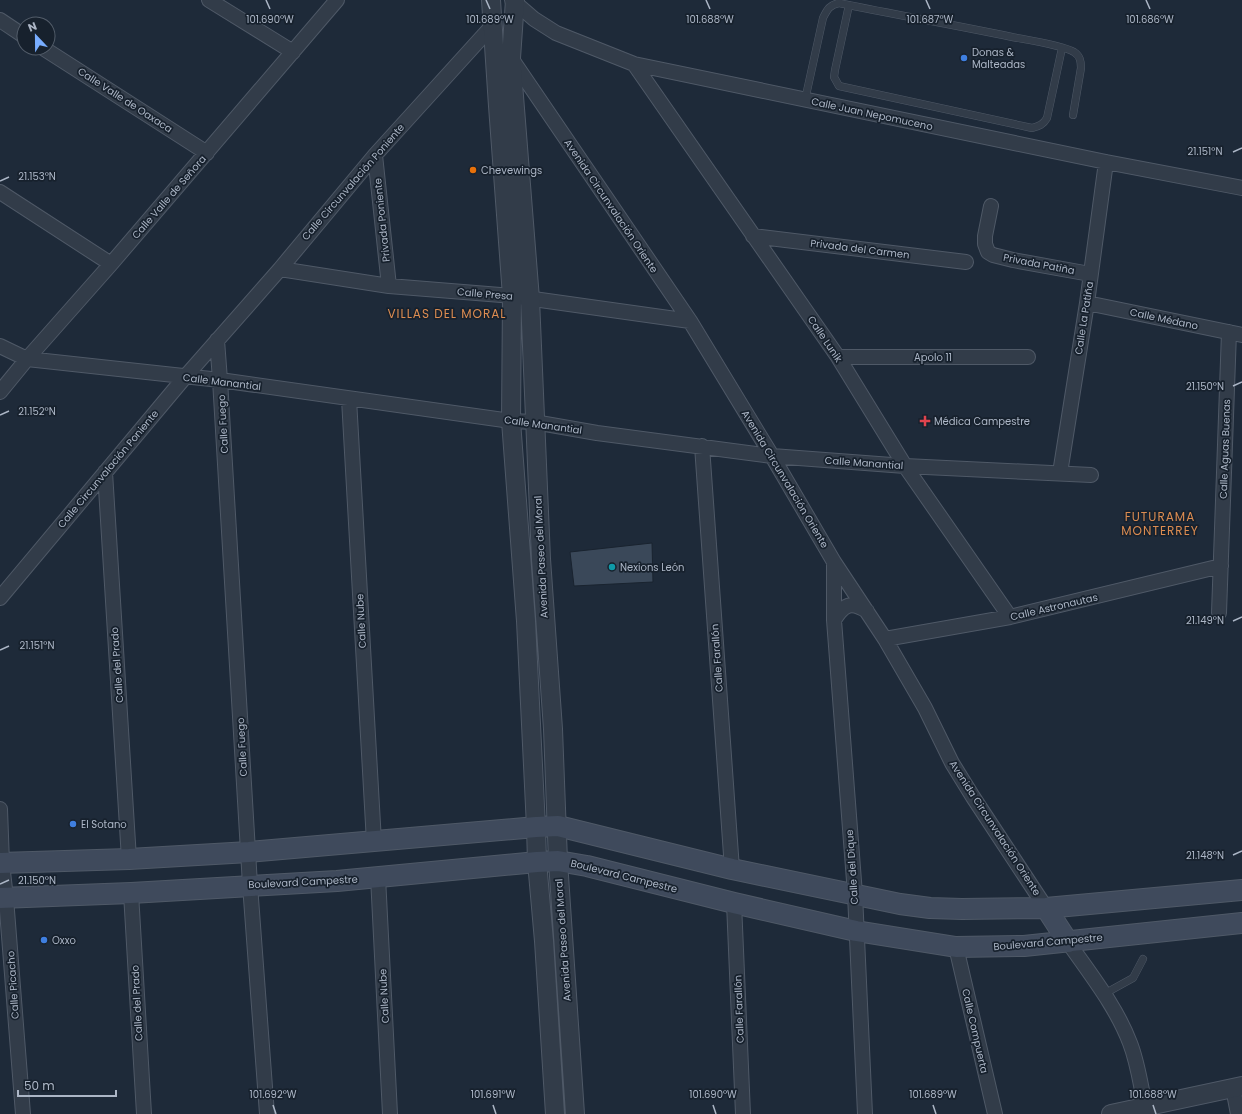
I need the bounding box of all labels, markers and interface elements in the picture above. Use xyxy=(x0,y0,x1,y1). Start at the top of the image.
text: 101.690°W xyxy=(246,12,294,27)
text: 101.689°W xyxy=(466,12,514,27)
text: 101.688°W xyxy=(686,12,734,27)
text: 101.687°W xyxy=(907,12,954,27)
text: 101.686°W xyxy=(1126,12,1174,27)
north arrow xyxy=(16,16,56,56)
text: N xyxy=(25,18,39,36)
place label: Donas & Malteadas xyxy=(972,45,1025,72)
marker: Donas & Malteadas xyxy=(959,53,969,63)
street label: Calle Valle de Oaxaca xyxy=(75,64,175,136)
street label: Calle Juan Nepomuceno xyxy=(810,94,934,134)
street label: Calle Circunvalación Poniente xyxy=(298,120,408,244)
street label: Avenida Circunvalación Oriente xyxy=(560,136,662,276)
text: 21.151°N xyxy=(1188,144,1222,159)
street label: Calle Valle de Señora xyxy=(128,152,210,242)
place label: Chevewings xyxy=(481,163,542,178)
marker: Chevewings xyxy=(468,165,478,175)
text: 21.153°N xyxy=(18,169,56,184)
street label: Privada Poniente xyxy=(370,177,394,263)
street label: Privada del Carmen xyxy=(810,235,910,263)
street label: Privada Patiña xyxy=(1002,250,1076,278)
street label: Calle La Patiña xyxy=(1071,280,1097,356)
street label: Calle Presa xyxy=(456,284,514,304)
street label: Calle Médano xyxy=(1128,304,1200,334)
district label: VILLAS DEL MORAL xyxy=(387,305,507,322)
street label: Calle Lunik xyxy=(804,313,847,366)
street label: Apolo 11 xyxy=(914,350,952,365)
street label: Calle Manantial xyxy=(182,370,262,394)
text: 21.150°N xyxy=(1186,379,1224,394)
street label: Calle Fuego xyxy=(214,394,232,454)
street label: Calle Aguas Buenas xyxy=(1216,399,1234,499)
text: 21.152°N xyxy=(18,404,56,419)
street label: Calle Circunvalación Poniente xyxy=(54,407,162,531)
street label: Avenida Circunvalación Oriente xyxy=(738,407,832,551)
street label: Calle Manantial xyxy=(503,412,583,438)
place label: Médica Campestre xyxy=(934,414,1030,429)
marker: Médica Campestre xyxy=(919,415,931,427)
street label: Calle Manantial xyxy=(824,453,904,473)
street label: Avenida Paseo del Moral xyxy=(530,495,552,619)
district label: FUTURAMA MONTERREY xyxy=(1121,508,1199,539)
place label: Nexions León xyxy=(620,560,685,575)
marker: Nexions León xyxy=(607,562,617,572)
street label: Calle Astronautas xyxy=(1009,590,1099,624)
street label: Calle Nube xyxy=(352,593,370,649)
text: 21.149°N xyxy=(1186,613,1224,628)
street label: Calle Farallón xyxy=(707,623,727,693)
street label: Calle del Prado xyxy=(107,627,127,703)
text: 21.151°N xyxy=(20,638,54,653)
street label: Calle Fuego xyxy=(233,717,251,777)
street label: Avenida Circunvalación Oriente xyxy=(946,757,1044,899)
place label: El Sotano xyxy=(81,817,127,832)
marker: El Sotano xyxy=(68,819,78,829)
street label: Calle del Dique xyxy=(842,829,862,905)
text: 21.148°N xyxy=(1186,848,1224,863)
street label: Boulevard Campestre xyxy=(569,855,679,897)
street label: Boulevard Campestre xyxy=(248,872,358,892)
text: 21.150°N xyxy=(18,873,56,888)
street label: Avenida Paseo del Moral xyxy=(551,878,575,1002)
street label: Boulevard Campestre xyxy=(993,930,1103,954)
place label: Oxxo xyxy=(52,933,76,948)
marker: Oxxo xyxy=(39,935,49,945)
street label: Calle Picacho xyxy=(3,950,23,1020)
street label: Calle del Prado xyxy=(128,965,146,1041)
street label: Calle Nube xyxy=(375,968,393,1024)
street label: Calle Farallón xyxy=(730,975,748,1043)
street label: Calle Compuerta xyxy=(958,987,992,1075)
scale bar xyxy=(18,1072,116,1098)
text: 50 m xyxy=(24,1077,55,1094)
text: 101.692°W xyxy=(249,1087,297,1102)
text: 101.691°W xyxy=(471,1087,515,1102)
text: 101.690°W xyxy=(689,1087,737,1102)
text: 101.689°W xyxy=(909,1087,957,1102)
text: 101.688°W xyxy=(1129,1087,1177,1102)

